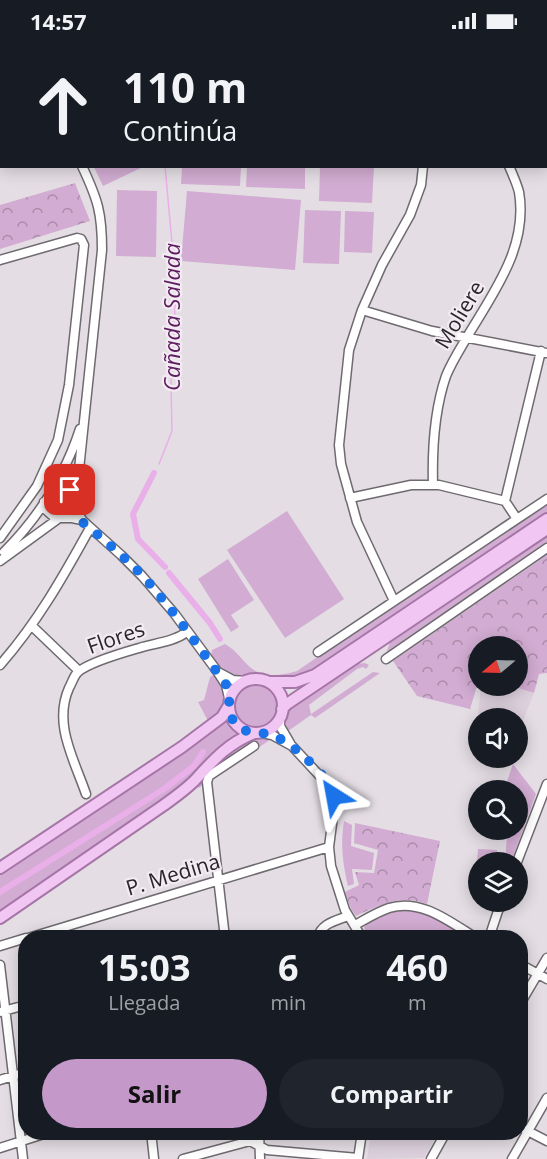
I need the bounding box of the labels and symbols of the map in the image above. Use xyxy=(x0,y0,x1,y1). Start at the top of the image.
water label: Cañada Salada xyxy=(156,243,186,391)
street label: Moliere xyxy=(428,275,490,354)
pin xyxy=(44,464,95,515)
street label: Flores xyxy=(83,614,148,660)
north arrow xyxy=(468,636,528,696)
position arrow xyxy=(302,764,366,828)
street label: P. Medina xyxy=(122,846,223,902)

